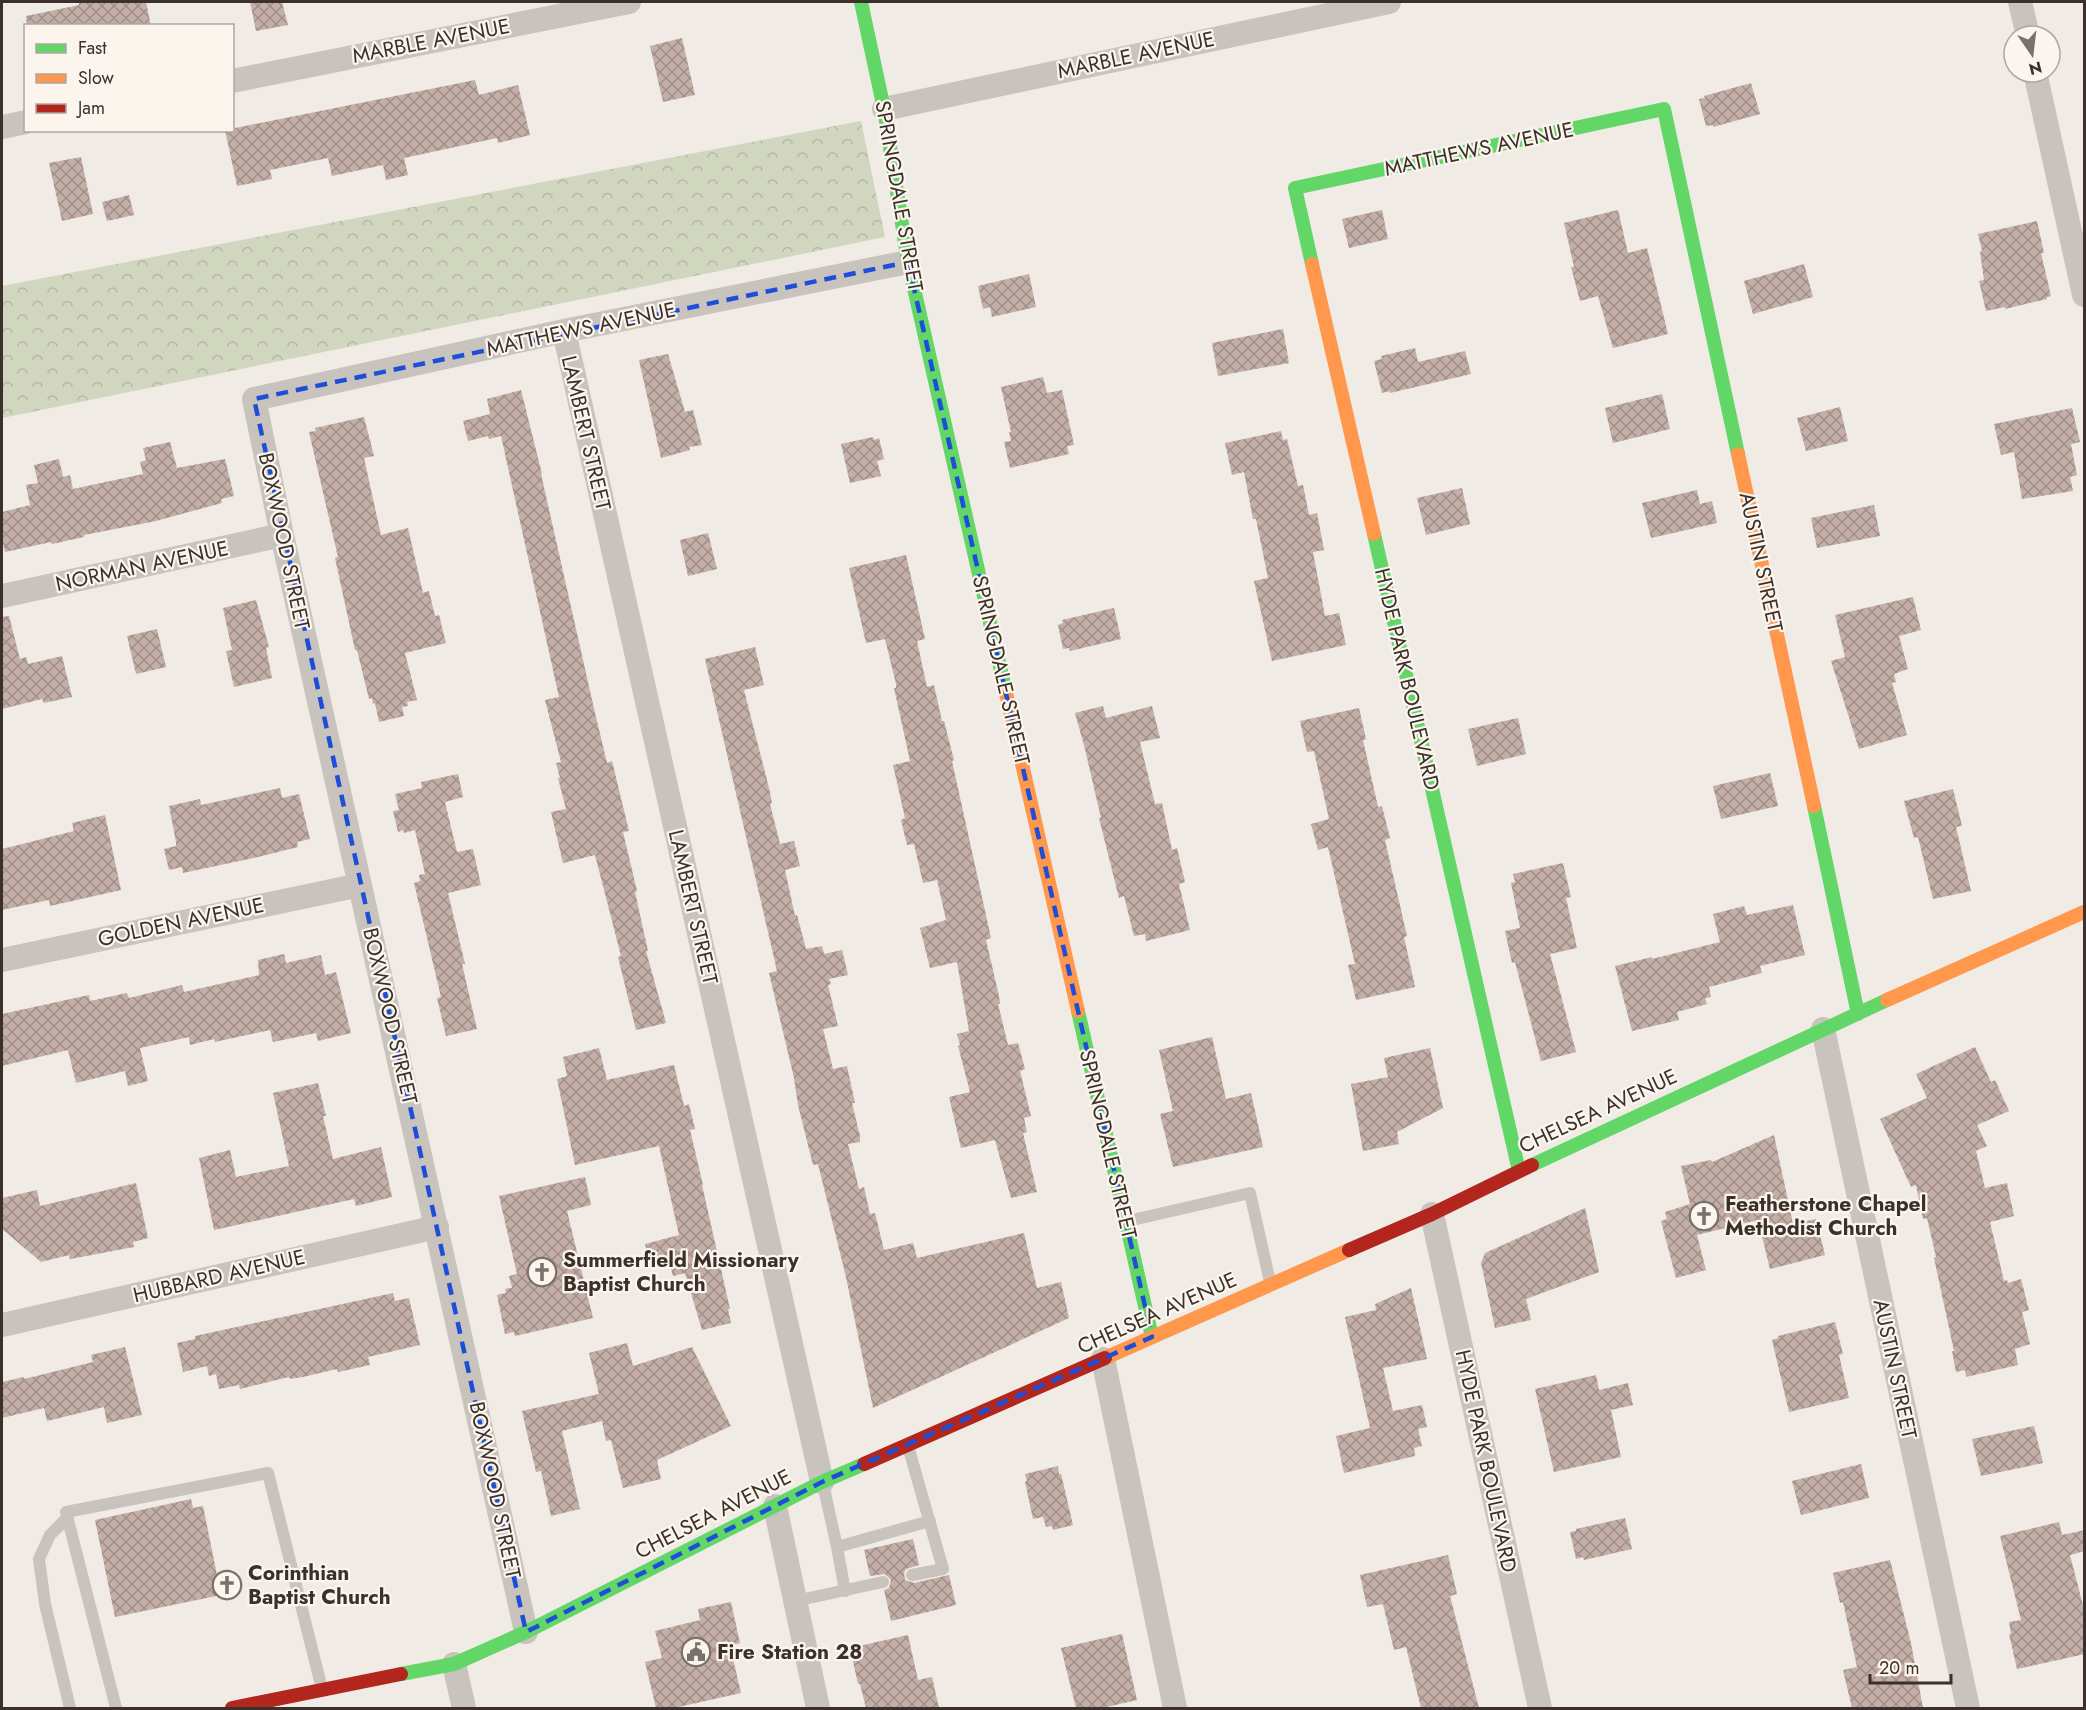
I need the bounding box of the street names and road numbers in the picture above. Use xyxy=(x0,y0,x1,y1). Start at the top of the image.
street label: MARBLE AVENUE xyxy=(350,11,512,71)
street label: MARBLE AVENUE xyxy=(1055,24,1217,86)
street label: SPRINGDALE STREET xyxy=(867,98,931,294)
street label: MATTHEWS AVENUE xyxy=(1382,114,1576,184)
street label: MATTHEWS AVENUE xyxy=(484,294,678,364)
street label: LAMBERT STREET xyxy=(554,353,618,514)
street label: BOXWOOD STREET xyxy=(251,450,317,632)
street label: AUSTIN STREET xyxy=(1732,489,1790,635)
street label: NORMAN AVENUE xyxy=(53,533,231,599)
street label: HYDE PARK BOULEVARD xyxy=(1367,565,1447,793)
street label: SPRINGDALE STREET xyxy=(965,573,1037,768)
street label: LAMBERT STREET xyxy=(661,827,725,988)
street label: GOLDEN AVENUE xyxy=(95,890,267,954)
street label: BOXWOOD STREET xyxy=(355,925,425,1107)
street label: SPRINGDALE STREET xyxy=(1072,1047,1144,1242)
street label: CHELSEA AVENUE xyxy=(1514,1061,1682,1161)
street label: HUBBARD AVENUE xyxy=(130,1242,308,1310)
street label: CHELSEA AVENUE xyxy=(1072,1264,1242,1362)
street label: AUSTIN STREET xyxy=(1866,1296,1924,1442)
street label: HYDE PARK BOULEVARD xyxy=(1448,1347,1524,1575)
street label: BOXWOOD STREET xyxy=(462,1399,528,1581)
street label: CHELSEA AVENUE xyxy=(630,1462,796,1566)

